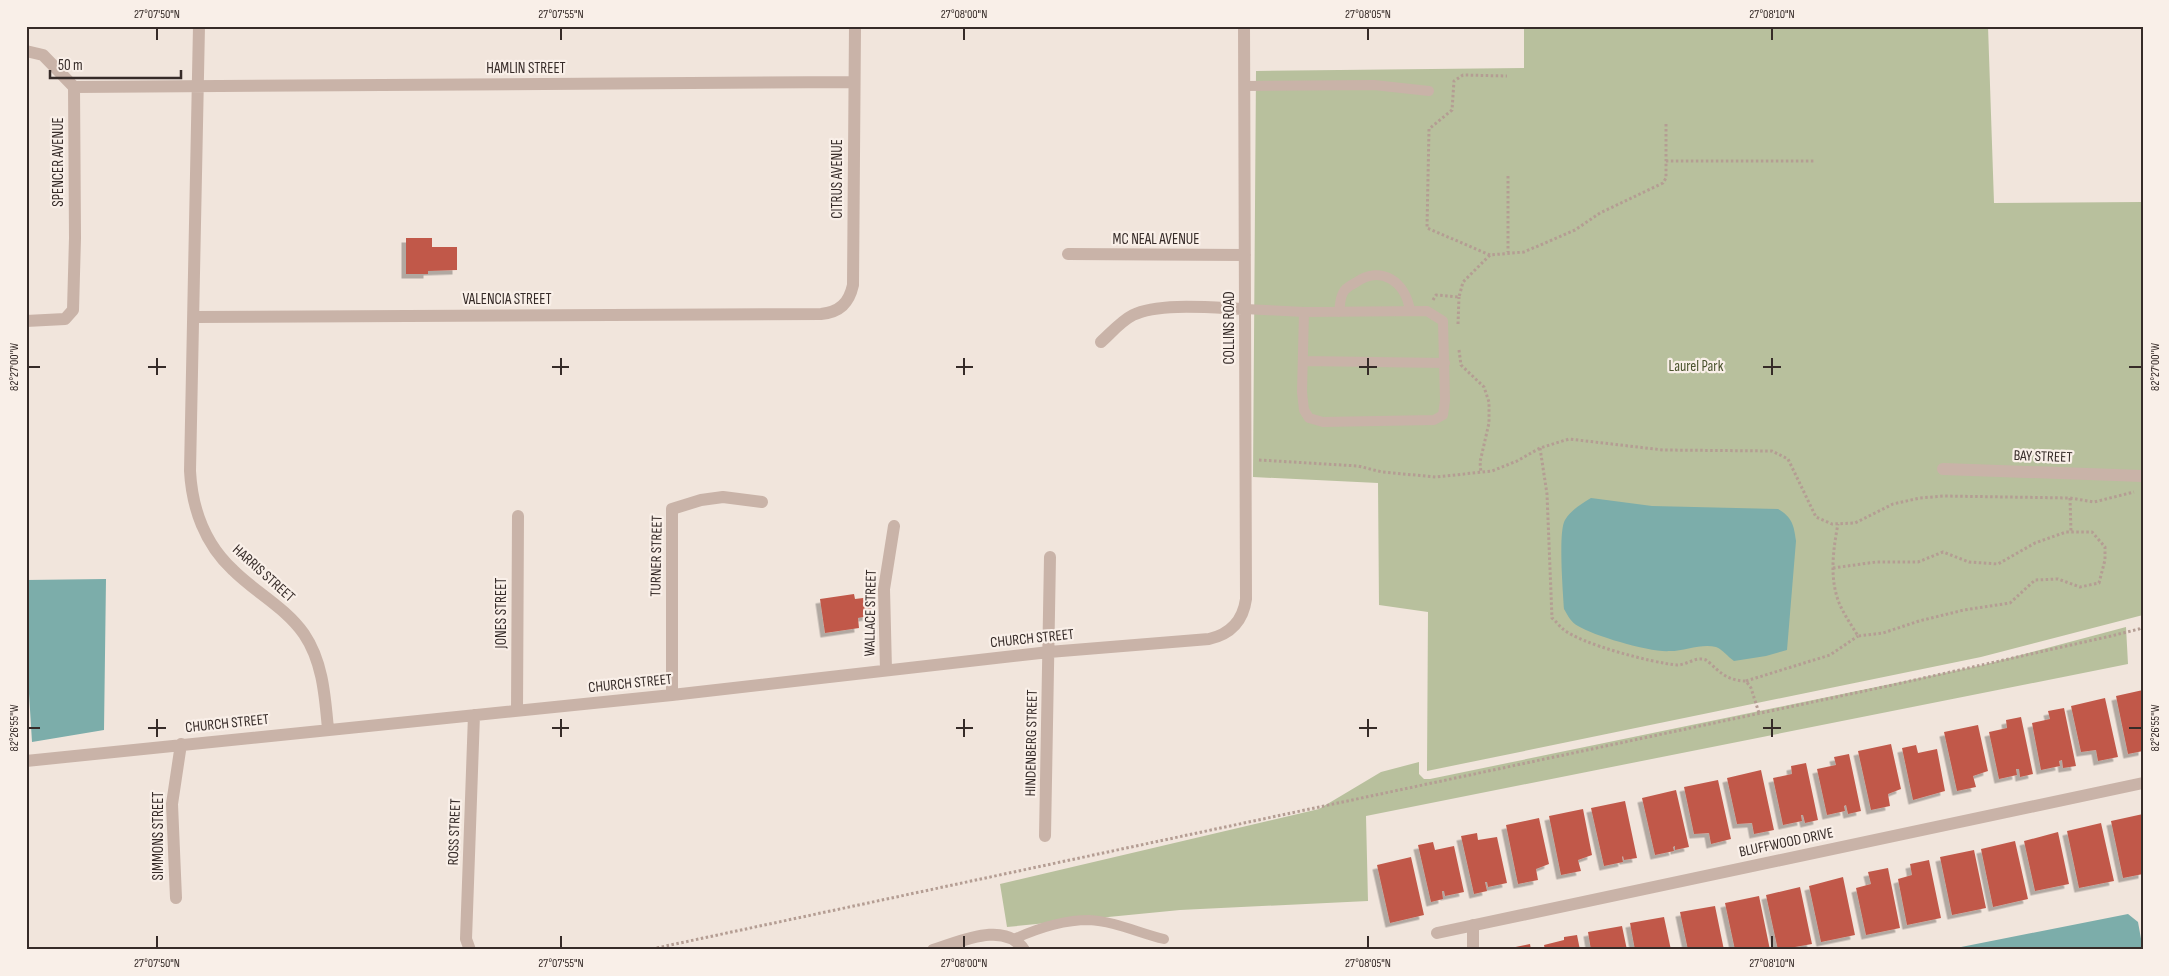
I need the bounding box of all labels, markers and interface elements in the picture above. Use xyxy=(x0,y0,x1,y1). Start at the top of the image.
text: 27°07'50"N xyxy=(134,7,180,22)
text: 27°07'55"N xyxy=(538,7,584,22)
text: 27°08'00"N xyxy=(941,7,987,22)
text: 27°08'05"N xyxy=(1345,7,1391,22)
text: 27°08'10"N xyxy=(1749,7,1795,22)
scale bar xyxy=(50,48,181,80)
text: 50 m xyxy=(58,56,83,75)
street label: HAMLIN STREET xyxy=(486,59,566,78)
street label: SPENCER AVENUE xyxy=(49,117,68,207)
street label: CITRUS AVENUE xyxy=(828,139,847,219)
street label: MC NEAL AVENUE xyxy=(1113,230,1199,249)
street label: VALENCIA STREET xyxy=(462,290,552,309)
street label: COLLINS ROAD xyxy=(1220,291,1239,365)
text: 82°27'00"W xyxy=(7,343,22,391)
text: 82°27'00"W xyxy=(2148,343,2163,391)
park label: Laurel Park xyxy=(1669,357,1724,376)
street label: BAY STREET xyxy=(2013,446,2073,467)
street label: TURNER STREET xyxy=(646,515,667,597)
street label: HARRIS STREET xyxy=(229,540,299,606)
street label: WALLACE STREET xyxy=(860,569,881,657)
street label: JONES STREET xyxy=(492,578,511,649)
street label: CHURCH STREET xyxy=(989,625,1075,652)
street label: CHURCH STREET xyxy=(587,670,673,697)
street label: HINDENBERG STREET xyxy=(1021,689,1042,797)
text: 82°26'55"W xyxy=(7,704,22,751)
text: 82°26'55"W xyxy=(2148,704,2163,751)
street label: CHURCH STREET xyxy=(184,710,270,737)
street label: SIMMONS STREET xyxy=(149,792,168,880)
street label: ROSS STREET xyxy=(444,798,465,866)
street label: BLUFFWOOD DRIVE xyxy=(1737,823,1835,862)
text: 27°07'50"N xyxy=(134,956,180,971)
text: 27°07'55"N xyxy=(538,956,584,971)
text: 27°08'00"N xyxy=(941,956,987,971)
text: 27°08'05"N xyxy=(1345,956,1391,971)
text: 27°08'10"N xyxy=(1749,956,1795,971)

